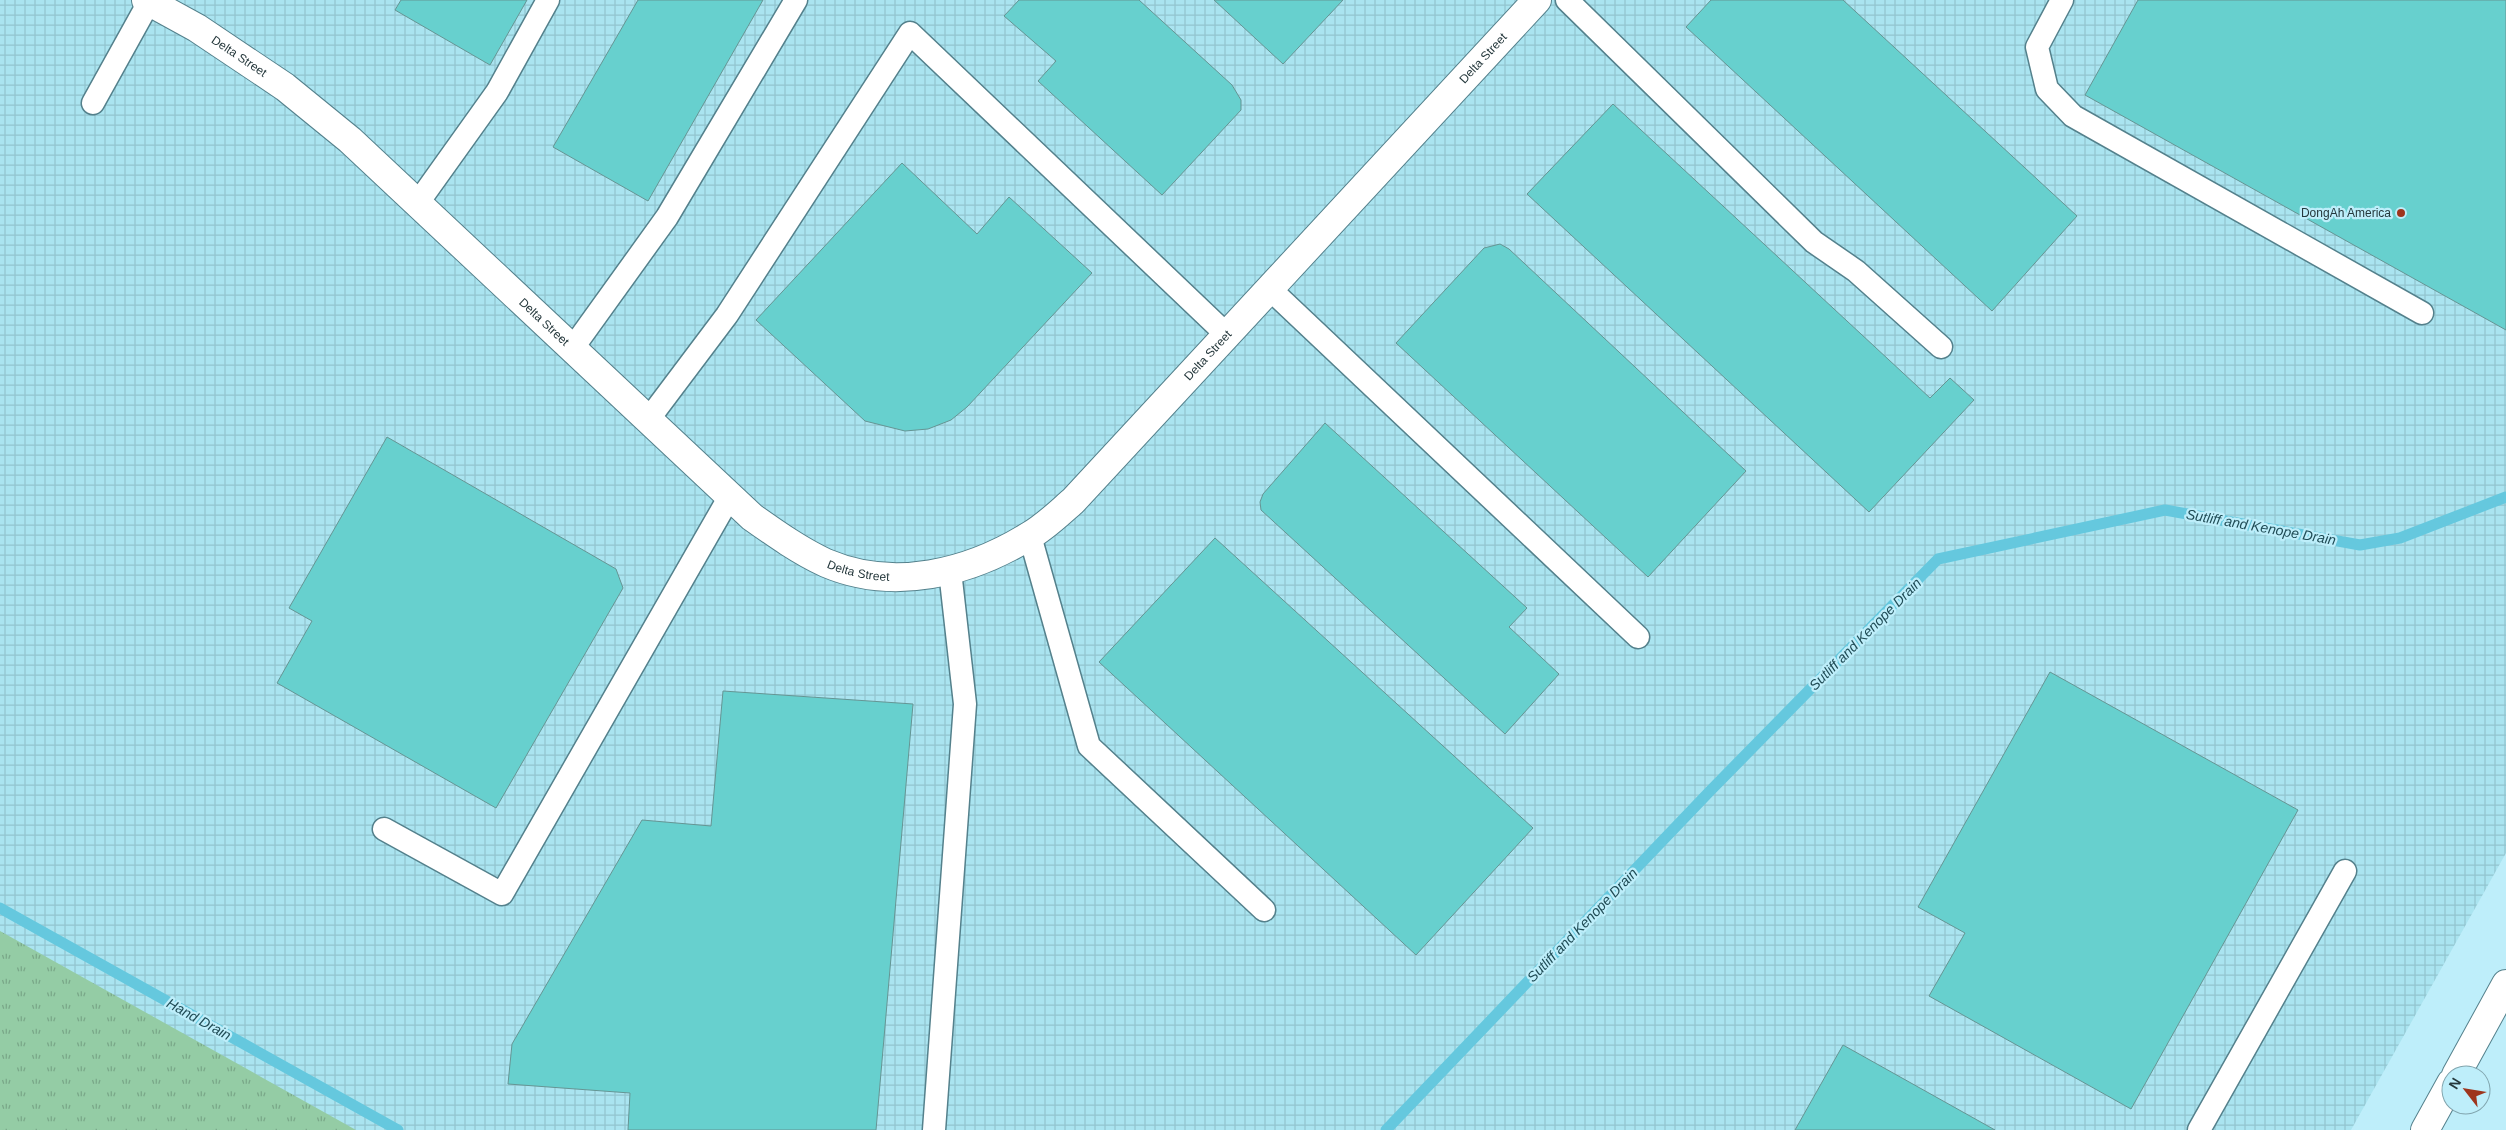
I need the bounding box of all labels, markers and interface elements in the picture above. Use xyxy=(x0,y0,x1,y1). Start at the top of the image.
street label: Delta Street xyxy=(1456,30,1510,86)
street label: Delta Street xyxy=(209,33,270,80)
place label: DongAh America xyxy=(2301,206,2391,220)
marker: DongAh America xyxy=(2395,207,2407,219)
street label: Delta Street xyxy=(516,295,572,349)
street label: Delta Street xyxy=(1181,327,1235,383)
water label: Sutliff and Kenope Drain xyxy=(2185,506,2337,548)
street label: Delta Street xyxy=(825,557,890,584)
water label: Sutliff and Kenope Drain xyxy=(1806,575,1924,693)
water label: Sutliff and Kenope Drain xyxy=(1524,865,1641,985)
water label: Hand Drain xyxy=(164,995,234,1043)
north arrow xyxy=(2441,1065,2491,1115)
text: N xyxy=(2445,1075,2464,1092)

